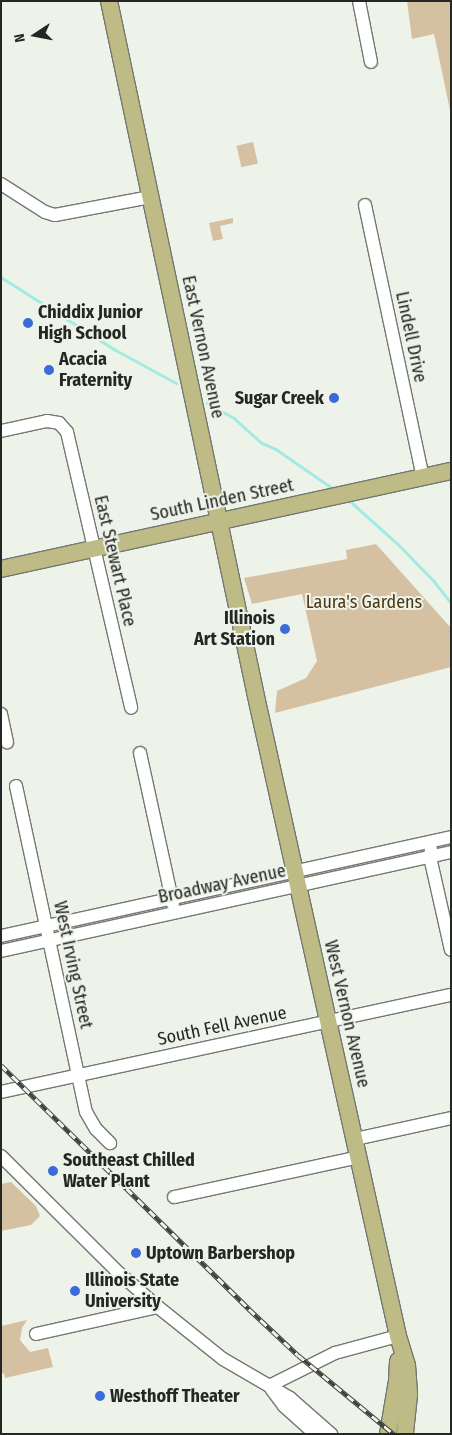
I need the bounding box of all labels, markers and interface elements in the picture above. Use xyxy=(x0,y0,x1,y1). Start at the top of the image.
north arrow xyxy=(10,10,60,60)
text: N xyxy=(11,32,29,44)
street label: East Vernon Avenue xyxy=(177,274,229,420)
street label: Lindell Drive xyxy=(391,290,431,384)
place label: Chiddix Junior High School xyxy=(38,302,143,344)
marker: Chiddix Junior High School xyxy=(22,317,34,329)
place label: Acacia Fraternity xyxy=(59,349,132,392)
marker: Acacia Fraternity xyxy=(43,364,55,376)
place label: Sugar Creek xyxy=(235,387,324,409)
marker: Sugar Creek xyxy=(328,392,340,404)
street label: South Linden Street xyxy=(148,474,296,526)
street label: East Stewart Place xyxy=(89,493,141,629)
park label: Laura's Gardens xyxy=(306,591,422,613)
place label: Illinois Art Station xyxy=(194,608,275,650)
marker: Illinois Art Station xyxy=(279,623,291,635)
street label: Broadway Avenue xyxy=(156,860,288,908)
street label: West Irving Street xyxy=(49,899,97,1031)
street label: West Vernon Avenue xyxy=(320,938,374,1090)
street label: South Fell Avenue xyxy=(155,1002,289,1050)
place label: Southeast Chilled Water Plant xyxy=(63,1150,195,1192)
marker: Southeast Chilled Water Plant xyxy=(47,1165,59,1177)
place label: Uptown Barbershop xyxy=(146,1242,295,1264)
marker: Uptown Barbershop xyxy=(130,1247,142,1259)
place label: Illinois State University xyxy=(85,1270,179,1312)
marker: Illinois State University xyxy=(69,1285,81,1297)
place label: Westhoff Theater xyxy=(110,1385,240,1407)
marker: Westhoff Theater xyxy=(94,1390,106,1402)

